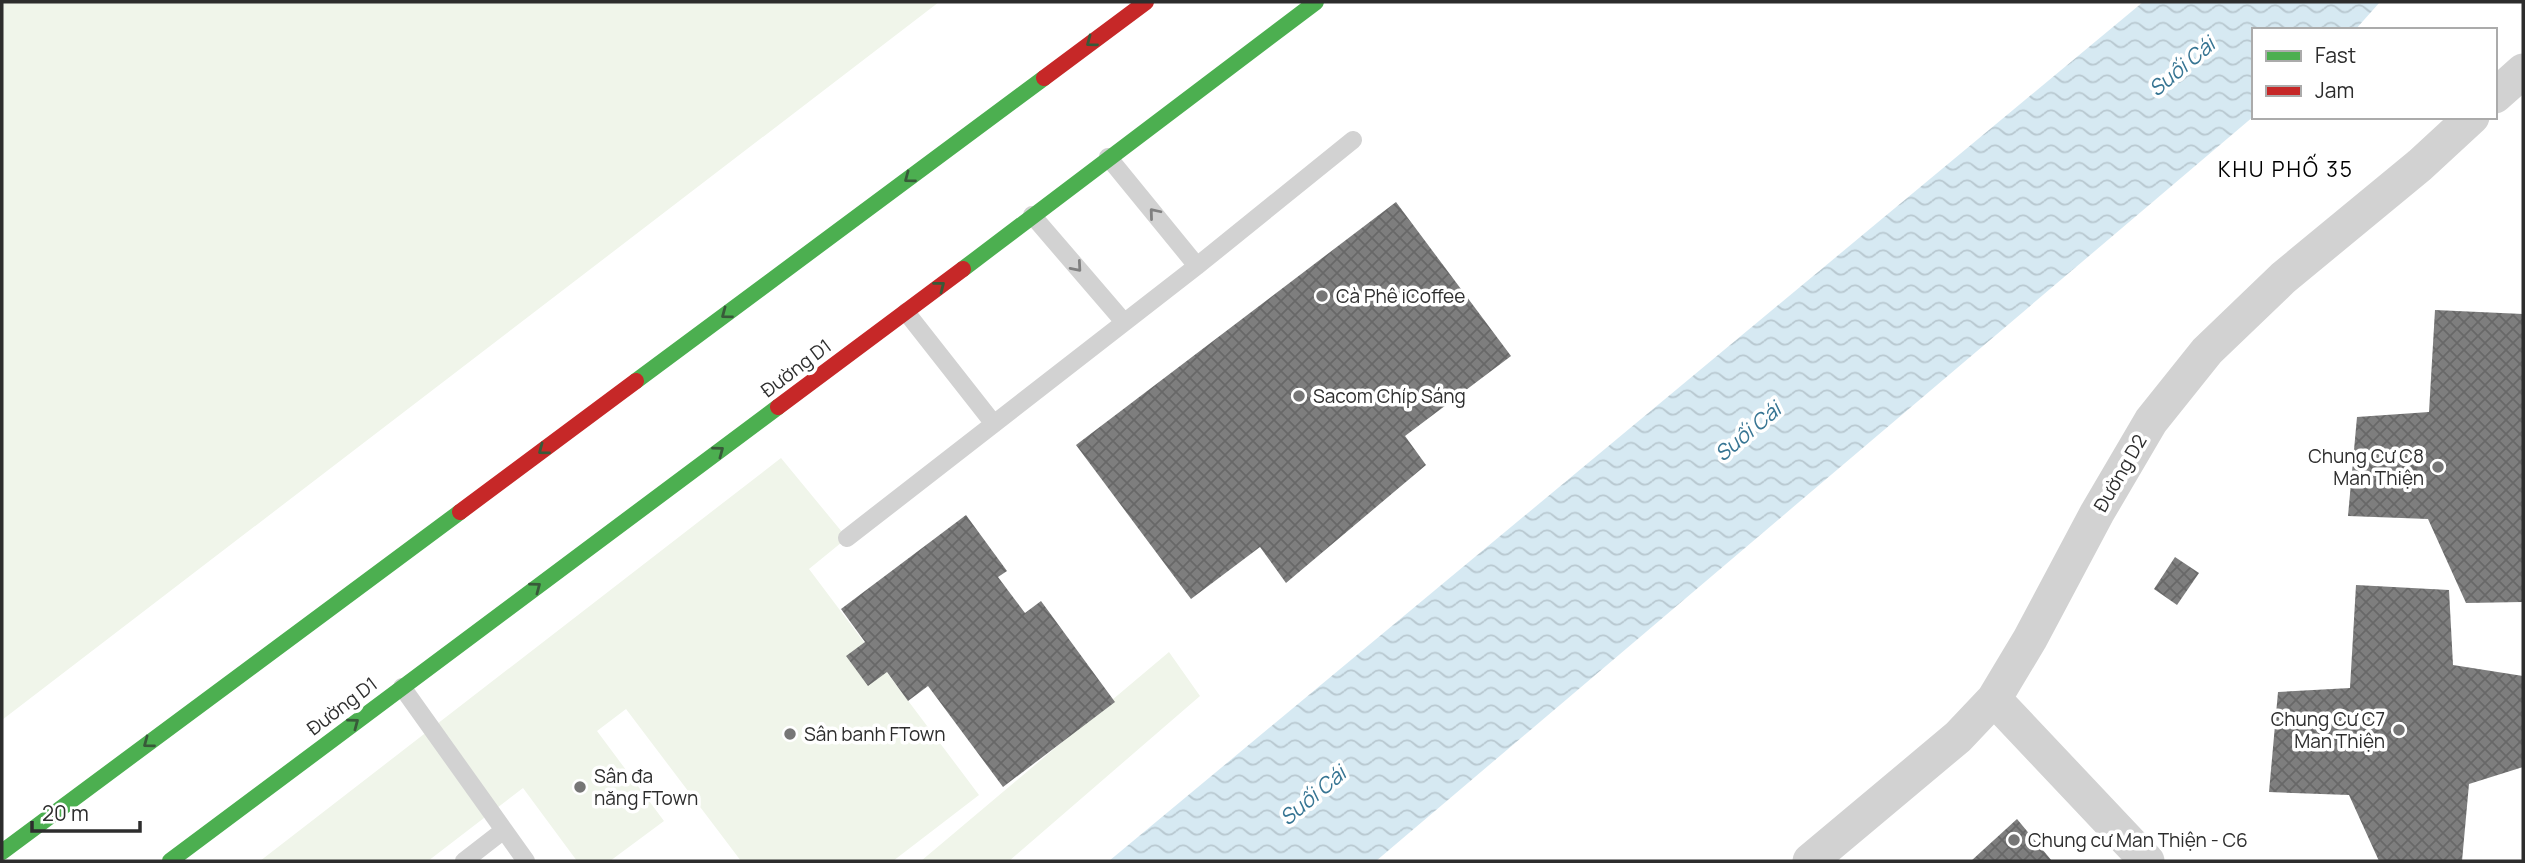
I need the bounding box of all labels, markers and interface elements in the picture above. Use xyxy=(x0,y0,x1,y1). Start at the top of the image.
water label: Suối Cái xyxy=(2142,28,2223,102)
legend xyxy=(2252,28,2497,119)
one-way arrow xyxy=(1086,34,1099,47)
text: Fast xyxy=(2315,41,2356,69)
text: Jam xyxy=(2315,76,2354,104)
district label: KHU PHỐ 35 xyxy=(2218,153,2354,183)
one-way arrow xyxy=(904,170,916,182)
one-way arrow xyxy=(1150,208,1162,221)
one-way arrow xyxy=(1069,258,1081,271)
one-way arrow xyxy=(933,281,945,294)
place label: Cà Phê iCoffee xyxy=(1336,283,1465,309)
marker: Cà Phê iCoffee xyxy=(1314,288,1330,304)
one-way arrow xyxy=(721,306,734,318)
street label: Đường D1 xyxy=(755,333,837,403)
place label: Sacom Chíp Sáng xyxy=(1313,383,1466,409)
marker: Sacom Chíp Sáng xyxy=(1291,388,1307,404)
water label: Suối Cái xyxy=(1708,393,1789,467)
street label: Đường D2 xyxy=(2087,430,2153,516)
one-way arrow xyxy=(539,441,551,454)
place label: Chung Cư C8 Man Thiện xyxy=(2308,443,2424,491)
one-way arrow xyxy=(711,447,724,460)
marker: Chung Cư C8 Man Thiện xyxy=(2430,459,2446,475)
one-way arrow xyxy=(529,583,541,596)
street label: Đường D1 xyxy=(301,671,383,741)
place label: Chung Cư C7 Man Thiện xyxy=(2271,706,2385,754)
one-way arrow xyxy=(346,719,359,732)
place label: Sân banh FTown xyxy=(804,721,946,747)
marker: Chung Cư C7 Man Thiện xyxy=(2391,722,2407,738)
marker: Sân banh FTown xyxy=(782,726,798,742)
one-way arrow xyxy=(143,735,156,748)
water label: Suối Cái xyxy=(1273,757,1354,831)
place label: Sân đa năng FTown xyxy=(594,763,698,811)
marker: Sân đa năng FTown xyxy=(572,779,588,795)
scale bar xyxy=(32,790,140,834)
text: 20 m xyxy=(42,799,89,827)
place label: Chung cư Man Thiện - C6 xyxy=(2028,827,2248,853)
marker: Chung cư Man Thiện - C6 xyxy=(2006,832,2022,848)

